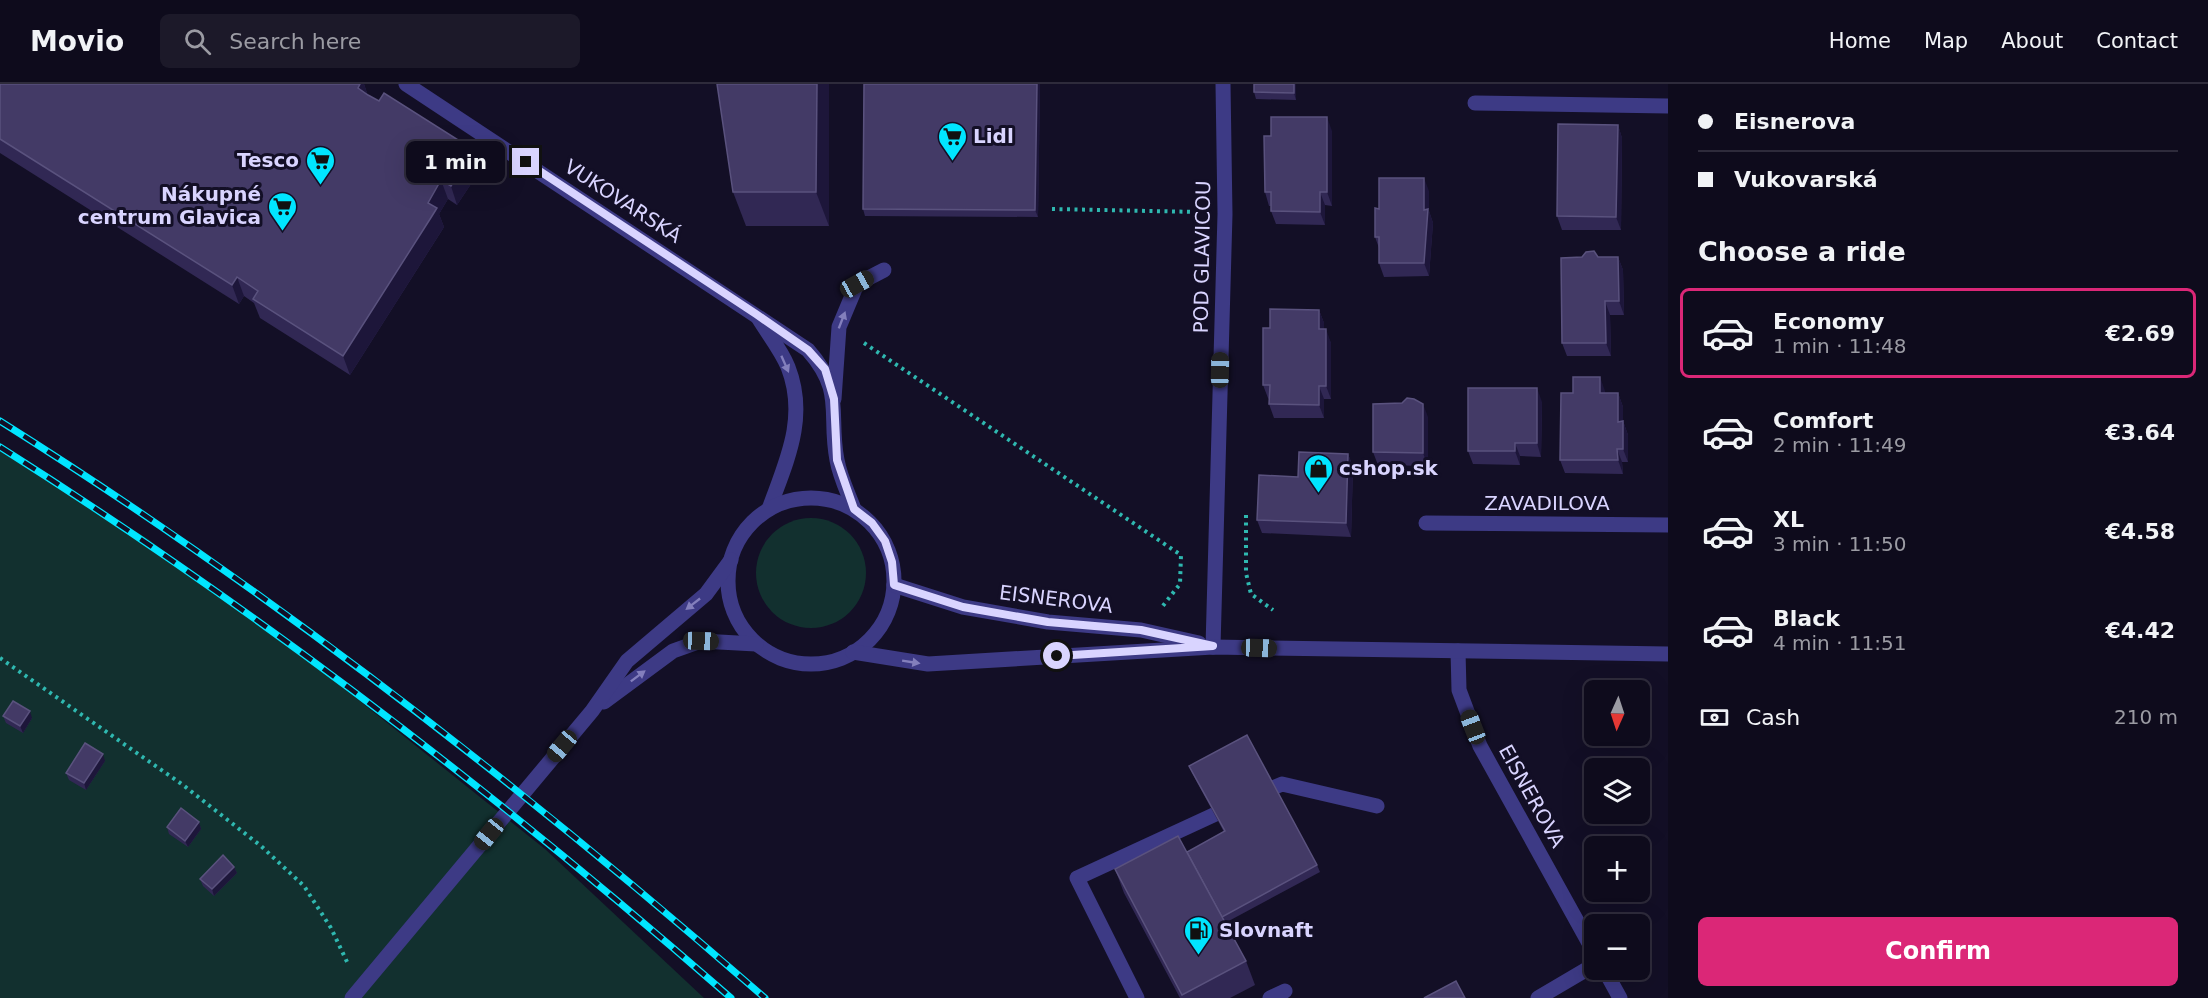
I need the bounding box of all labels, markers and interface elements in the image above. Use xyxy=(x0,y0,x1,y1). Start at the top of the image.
search box xyxy=(160,14,580,68)
text: Movio xyxy=(30,25,124,58)
icon: search xyxy=(181,25,214,58)
text: Search here xyxy=(229,29,361,54)
text: Home xyxy=(1829,29,1891,53)
text: Map xyxy=(1924,29,1968,53)
text: About xyxy=(2001,29,2063,53)
text: Contact xyxy=(2096,29,2178,53)
text: Eisnerova xyxy=(1734,109,1855,134)
supermarket icon: Lidl xyxy=(936,120,968,162)
place label: Lidl xyxy=(973,124,1014,148)
callout: 1 min xyxy=(406,141,505,183)
supermarket icon: Tesco xyxy=(304,144,336,186)
place label: Tesco xyxy=(237,148,299,172)
route end xyxy=(512,148,539,175)
text: 1 min xyxy=(424,150,487,174)
street label: VUKOVARSKÁ xyxy=(560,154,686,248)
text: Vukovarská xyxy=(1734,167,1878,192)
street label: POD GLAVICOU xyxy=(1189,180,1215,334)
place label: Nákupné centrum Glavica xyxy=(78,182,261,229)
supermarket icon: Nákupné centrum Glavica xyxy=(266,190,298,232)
text: Choose a ride xyxy=(1698,236,1906,267)
car xyxy=(837,267,877,301)
icon: car xyxy=(1701,306,1755,360)
text: Economy xyxy=(1773,309,1884,334)
one-way arrow xyxy=(838,311,847,329)
text: €2.69 xyxy=(2105,321,2175,346)
text: 1 min · 11:48 xyxy=(1773,334,1907,358)
car xyxy=(1211,352,1229,388)
one-way arrow xyxy=(780,356,790,374)
icon: car xyxy=(1701,405,1755,459)
text: Comfort xyxy=(1773,408,1873,433)
text: €3.64 xyxy=(2105,420,2175,445)
text: 2 min · 11:49 xyxy=(1773,433,1907,457)
shop icon: cshop.sk xyxy=(1302,452,1334,494)
place label: cshop.sk xyxy=(1339,456,1439,480)
street label: ZAVADILOVA xyxy=(1484,491,1610,515)
icon: car xyxy=(1701,504,1755,558)
text: XL xyxy=(1773,507,1804,532)
text: €4.58 xyxy=(2105,519,2175,544)
text: 3 min · 11:50 xyxy=(1773,532,1907,556)
street label: EISNEROVA xyxy=(998,580,1114,618)
one-way arrow xyxy=(686,598,701,610)
icon: car xyxy=(1701,603,1755,657)
text: Black xyxy=(1773,606,1840,631)
text: €4.42 xyxy=(2105,618,2175,643)
car xyxy=(683,631,719,651)
text: 4 min · 11:51 xyxy=(1773,631,1907,655)
car xyxy=(1241,638,1277,658)
route start xyxy=(1043,642,1070,669)
one-way arrow xyxy=(901,657,920,666)
one-way arrow xyxy=(630,669,646,682)
north arrow xyxy=(1584,680,1650,746)
map controls xyxy=(1584,680,1650,980)
icon: cash xyxy=(1698,701,1731,734)
text: Cash xyxy=(1746,705,1800,730)
text: 210 m xyxy=(2114,705,2178,729)
car xyxy=(1458,707,1488,747)
car xyxy=(544,726,580,766)
street label: EISNEROVA xyxy=(1494,740,1570,852)
button: layers xyxy=(1584,758,1650,824)
car xyxy=(471,814,507,854)
button: + xyxy=(1584,836,1650,902)
fuel station icon: Slovnaft xyxy=(1182,914,1214,956)
button: − xyxy=(1584,914,1650,980)
button: Confirm xyxy=(1698,917,2178,986)
place label: Slovnaft xyxy=(1219,918,1313,942)

